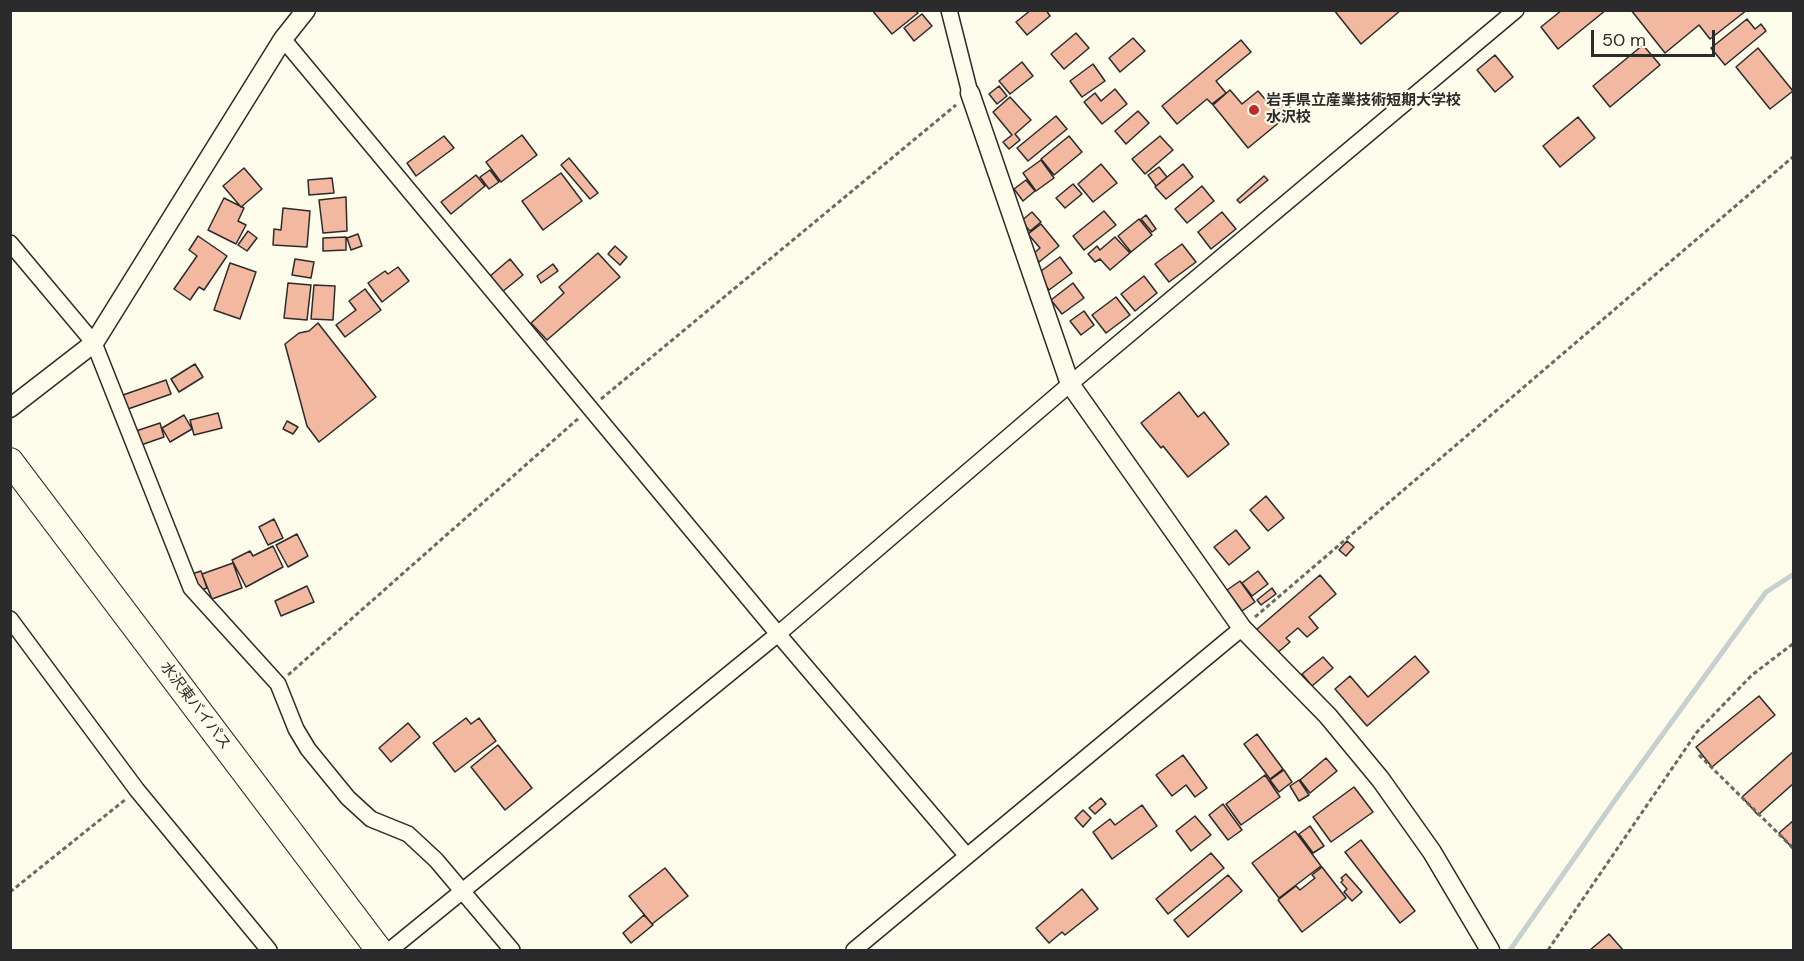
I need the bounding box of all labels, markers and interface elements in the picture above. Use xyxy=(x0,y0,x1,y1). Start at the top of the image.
scale bar xyxy=(1594,18,1718,56)
text: 50 m xyxy=(1602,28,1646,52)
place label: 岩手県立産業技術短期大学校 水沢校 xyxy=(1266,92,1461,127)
marker: 岩手県立産業技術短期大学校 水沢校 xyxy=(1247,103,1261,117)
street label: 水沢東バイパス xyxy=(156,659,234,753)

